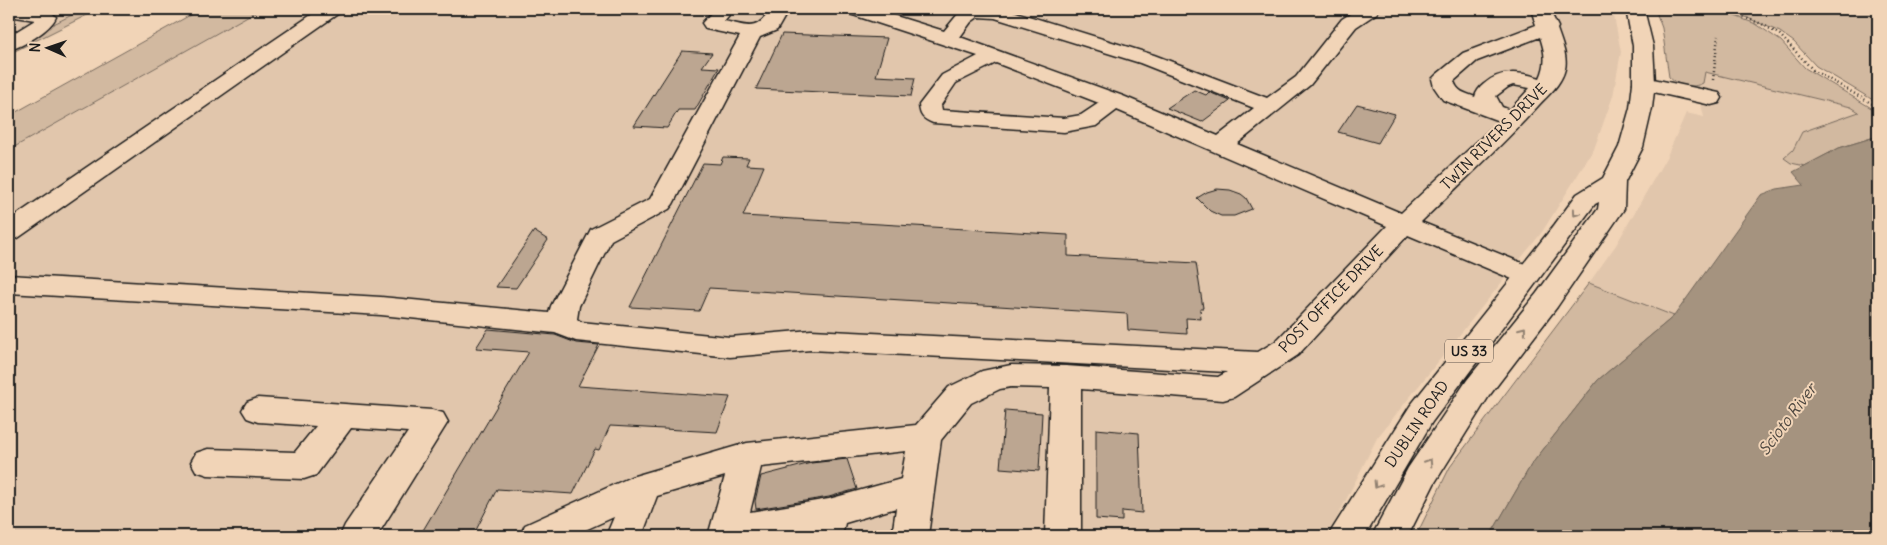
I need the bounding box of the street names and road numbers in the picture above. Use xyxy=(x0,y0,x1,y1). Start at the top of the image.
street label: TWIN RIVERS DRIVE xyxy=(1437,79,1551,194)
street label: POST OFFICE DRIVE xyxy=(1274,241,1387,356)
road number: US 33 xyxy=(1445,340,1493,362)
street label: DUBLIN ROAD xyxy=(1381,377,1453,471)

